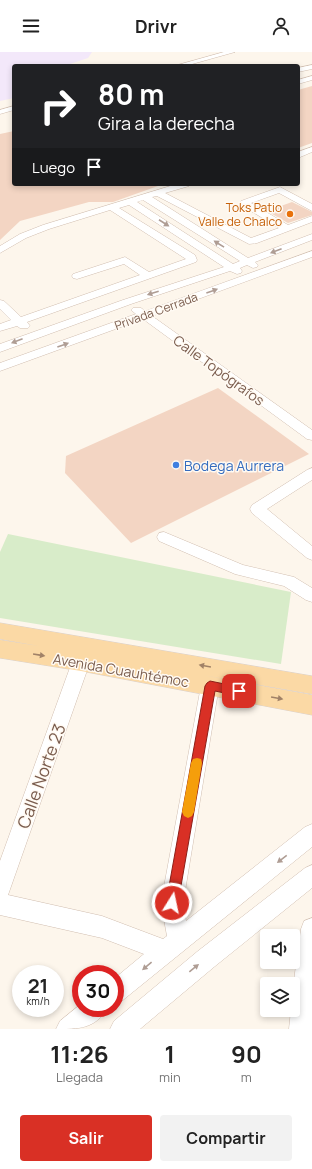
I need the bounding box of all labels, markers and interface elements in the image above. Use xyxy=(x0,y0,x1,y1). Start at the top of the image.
text: Drivr xyxy=(135,14,177,38)
icon: menu xyxy=(20,15,42,37)
icon: person xyxy=(270,15,292,37)
text: 80 m xyxy=(98,75,164,113)
icon: right xyxy=(32,80,84,132)
text: Gira a la derecha xyxy=(98,111,235,135)
icon: arrive xyxy=(83,156,105,178)
text: Luego xyxy=(32,157,75,178)
place label: Toks Patio Valle de Chalco xyxy=(198,199,282,230)
marker: Toks Patio Valle de Chalco xyxy=(285,209,295,219)
one-way arrow xyxy=(159,219,169,227)
one-way arrow xyxy=(213,240,225,247)
one-way arrow xyxy=(269,248,281,254)
street label: Privada Cerrada xyxy=(112,288,200,334)
one-way arrow xyxy=(206,288,218,294)
one-way arrow xyxy=(146,291,158,297)
street label: Calle Topógrafos xyxy=(170,330,268,410)
one-way arrow xyxy=(11,338,22,344)
one-way arrow xyxy=(58,342,70,348)
place label: Bodega Aurrera xyxy=(184,456,284,475)
marker: Bodega Aurrera xyxy=(171,460,181,470)
street label: Avenida Cuauhtémoc xyxy=(52,649,191,691)
one-way arrow xyxy=(32,653,45,659)
one-way arrow xyxy=(199,663,211,669)
pin xyxy=(222,674,256,708)
icon: arrive xyxy=(228,680,250,702)
one-way arrow xyxy=(271,695,283,701)
street label: Calle Norte 23 xyxy=(11,721,71,831)
one-way arrow xyxy=(277,854,288,863)
position arrow xyxy=(151,882,193,924)
map controls xyxy=(260,929,300,1017)
button: sound xyxy=(260,929,300,969)
one-way arrow xyxy=(142,961,153,970)
one-way arrow xyxy=(189,964,200,972)
speed limit sign: 30 xyxy=(72,965,124,1017)
text: 21 xyxy=(28,972,48,999)
button: layers xyxy=(260,977,300,1017)
text: km/h xyxy=(26,994,50,1008)
text: 11:26 xyxy=(50,1037,109,1070)
text: 1 xyxy=(165,1037,175,1070)
text: 90 xyxy=(231,1037,262,1070)
text: Llegada xyxy=(56,1068,103,1086)
text: min xyxy=(159,1068,181,1086)
text: m xyxy=(241,1068,252,1086)
button: Salir xyxy=(20,1115,152,1161)
button: Compartir xyxy=(160,1115,292,1161)

